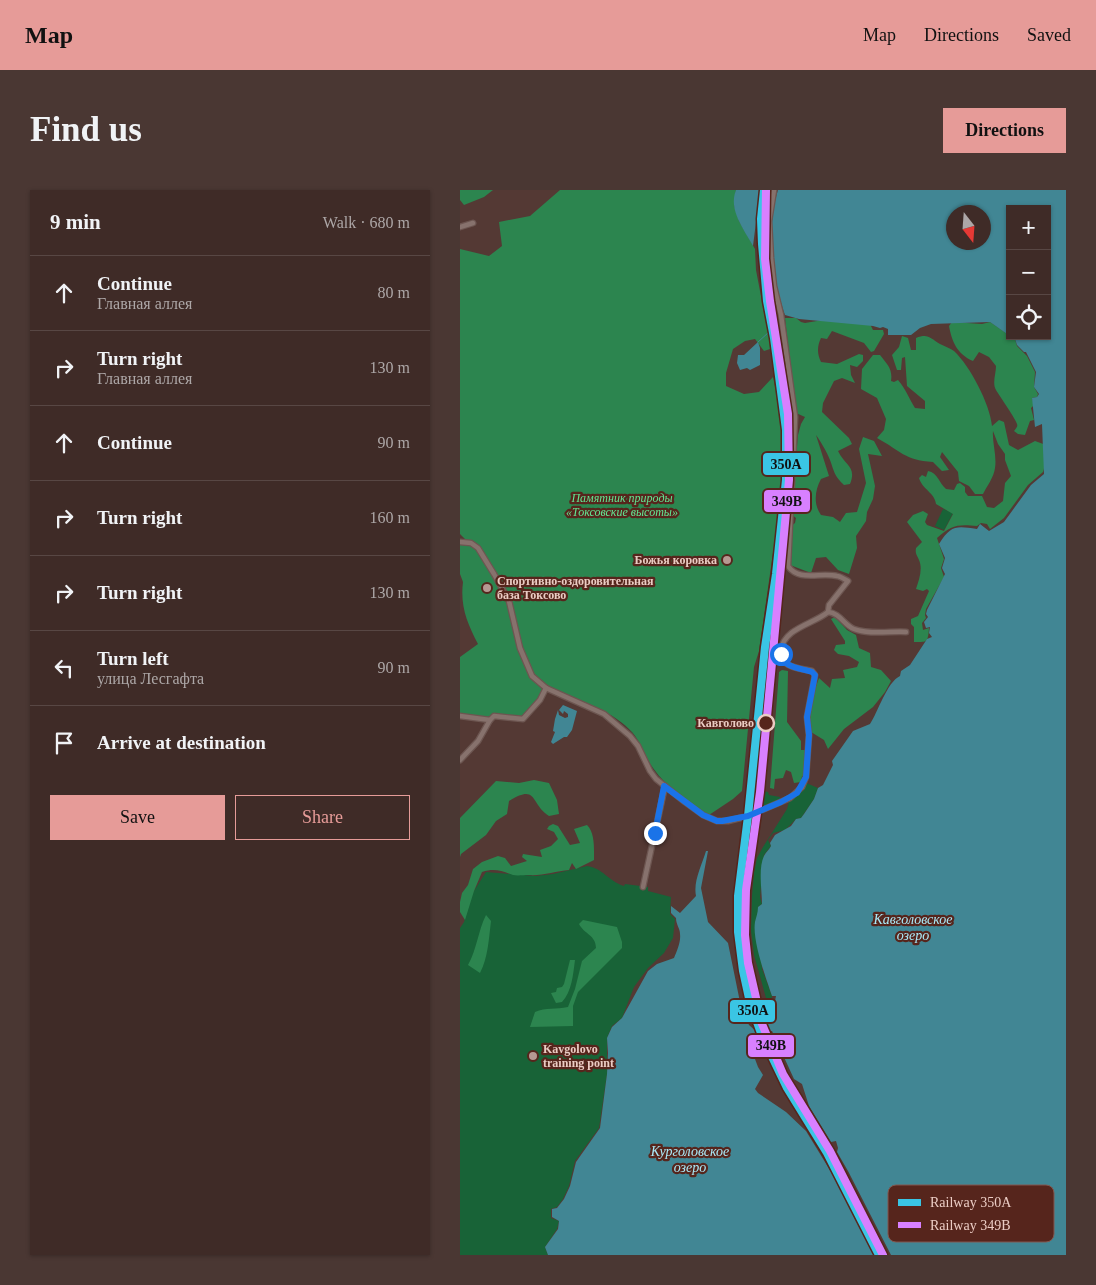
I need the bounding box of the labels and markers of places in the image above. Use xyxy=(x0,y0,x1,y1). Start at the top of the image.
place label: Божья коровка xyxy=(634,553,717,567)
marker: Божья коровка xyxy=(721,554,733,566)
place label: Спортивно-оздоровительная база Токсово xyxy=(497,574,654,602)
marker: Спортивно-оздоровительная база Токсово xyxy=(481,582,493,594)
marker: Кавголово xyxy=(757,714,775,732)
place label: Кавголово xyxy=(697,716,754,730)
place label: Kavgolovo training point xyxy=(543,1042,614,1070)
marker: Kavgolovo training point xyxy=(527,1050,539,1062)

